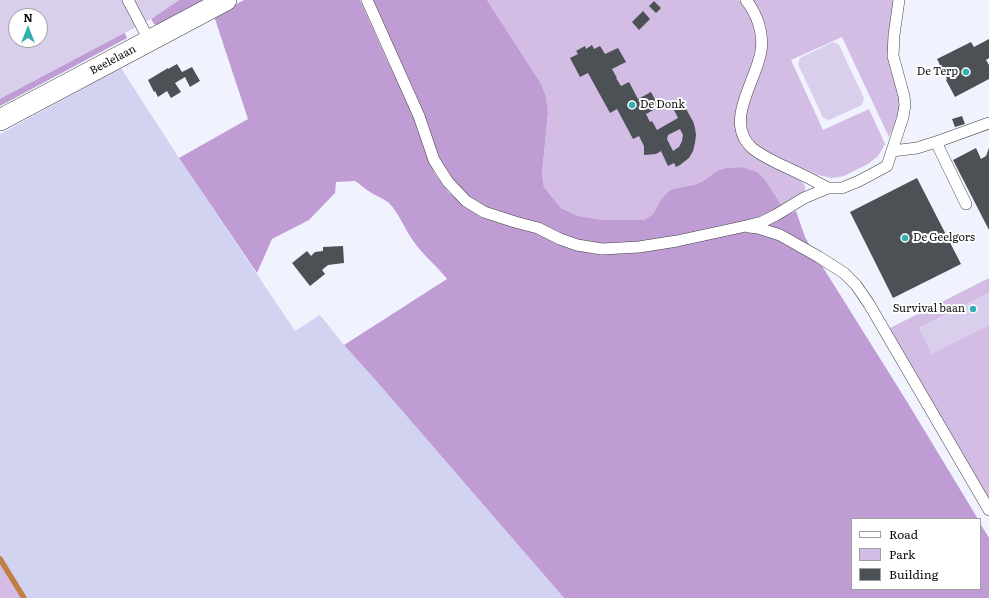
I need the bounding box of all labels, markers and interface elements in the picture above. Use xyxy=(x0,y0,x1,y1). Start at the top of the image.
north arrow xyxy=(8,8,48,48)
text: N xyxy=(23,9,33,25)
street label: Beelelaan xyxy=(88,42,138,78)
place label: De Terp xyxy=(917,65,958,79)
marker: De Terp xyxy=(961,67,971,77)
place label: De Donk xyxy=(640,98,685,112)
marker: De Donk xyxy=(627,100,637,110)
place label: De Geelgors xyxy=(913,231,975,245)
marker: De Geelgors xyxy=(900,233,910,243)
place label: Survival baan xyxy=(893,302,965,316)
marker: Survival baan xyxy=(968,304,978,314)
legend xyxy=(851,518,981,590)
text: Road xyxy=(889,525,918,543)
text: Park xyxy=(889,545,915,563)
text: Building xyxy=(889,565,938,583)

